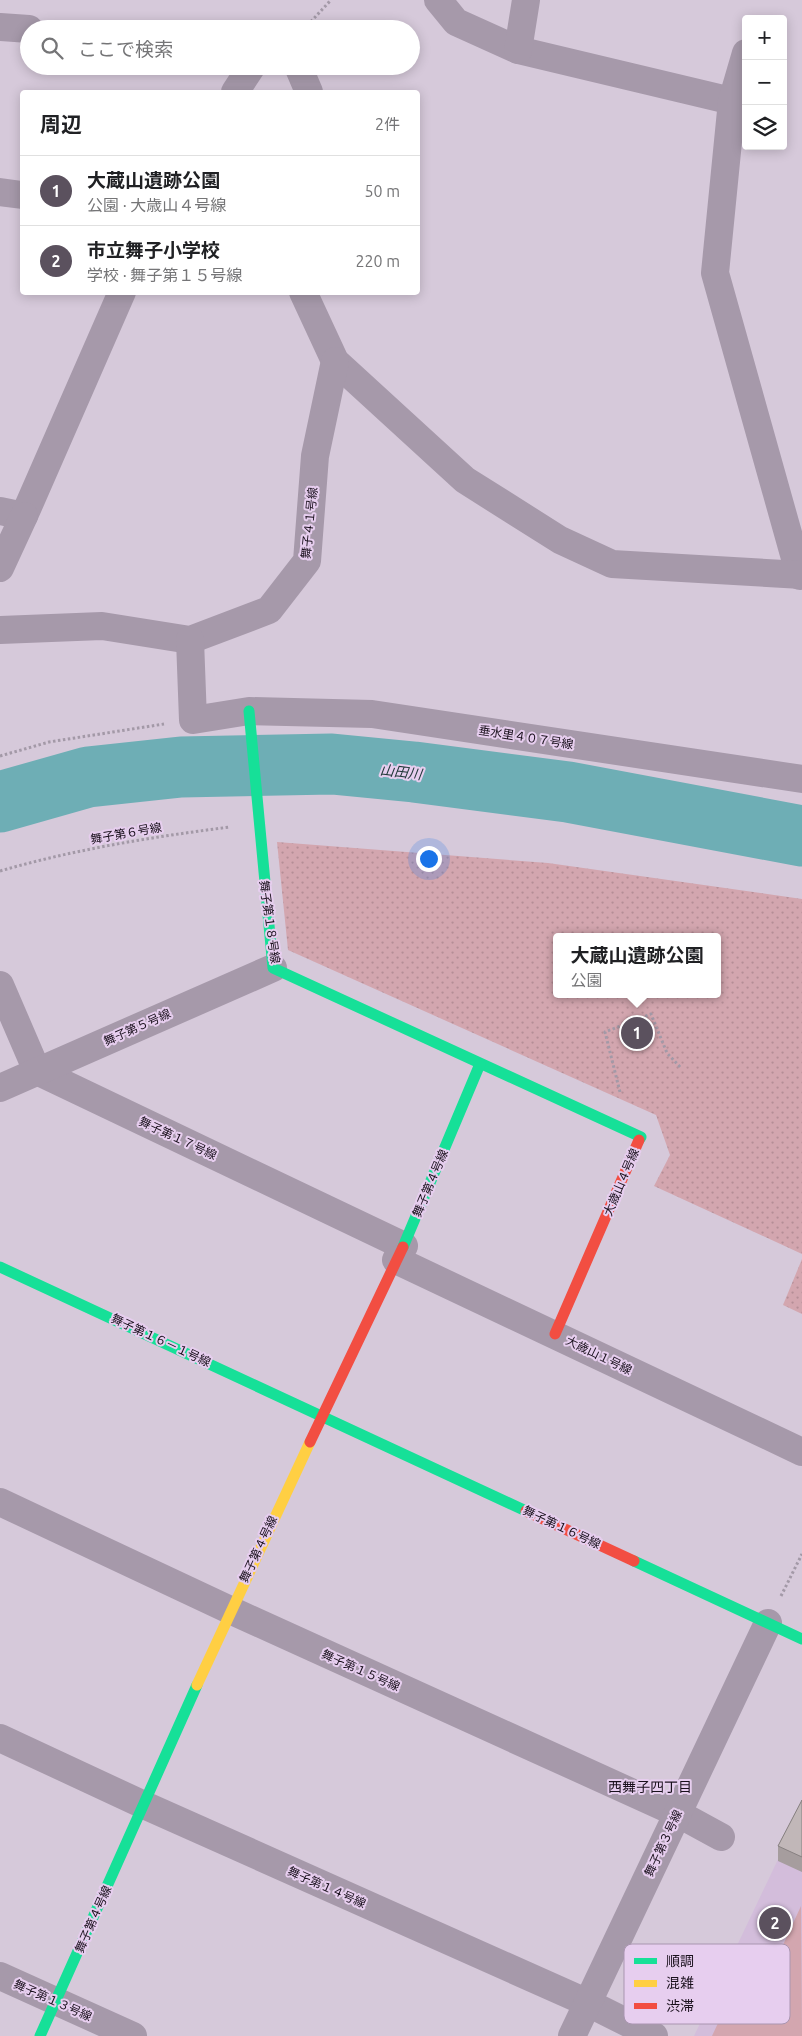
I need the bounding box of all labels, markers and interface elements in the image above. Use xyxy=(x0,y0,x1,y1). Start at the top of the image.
map controls xyxy=(742,15,787,150)
button: + xyxy=(742,15,787,60)
search box xyxy=(20,20,420,75)
icon: search xyxy=(38,34,66,62)
text: ここで検索 xyxy=(78,38,173,60)
button: − xyxy=(742,60,787,105)
button: layers xyxy=(742,105,787,150)
text: 周辺 xyxy=(40,112,82,136)
text: 2件 xyxy=(375,115,400,133)
text: 大蔵山遺跡公園 xyxy=(87,169,220,191)
text: 1 xyxy=(51,182,61,200)
text: 50 m xyxy=(364,182,400,200)
text: 公園 · 大歳山４号線 xyxy=(87,196,226,214)
text: 市立舞子小学校 xyxy=(87,239,220,261)
text: 2 xyxy=(51,252,61,270)
text: 220 m xyxy=(355,252,400,270)
text: 学校 · 舞子第１５号線 xyxy=(87,266,242,284)
street label: 舞子４１号線 xyxy=(299,487,319,559)
street label: 垂水里４０７号線 xyxy=(478,723,574,751)
water label: 山田川 xyxy=(379,762,425,783)
street label: 舞子第６号線 xyxy=(89,820,163,846)
your location xyxy=(416,846,442,872)
street label: 舞子第１８号線 xyxy=(258,879,282,965)
popup xyxy=(553,933,721,998)
text: 大蔵山遺跡公園 xyxy=(570,944,704,966)
text: 公園 xyxy=(570,971,603,989)
street label: 舞子第５号線 xyxy=(101,1006,173,1048)
pin: 1 xyxy=(621,1014,653,1052)
street label: 舞子第１７号線 xyxy=(137,1114,219,1162)
street label: 大歳山４号線 xyxy=(601,1146,641,1218)
street label: 舞子第４号線 xyxy=(410,1147,450,1219)
street label: 舞子第１６－１号線 xyxy=(109,1311,213,1369)
street label: 大歳山１号線 xyxy=(564,1333,634,1377)
street label: 舞子第１６号線 xyxy=(521,1503,603,1551)
street label: 舞子第４号線 xyxy=(237,1514,279,1584)
street label: 舞子第１５号線 xyxy=(320,1647,402,1693)
district label: 西舞子四丁目 xyxy=(608,1779,692,1795)
street label: 舞子第３号線 xyxy=(642,1808,684,1878)
street label: 舞子第１４号線 xyxy=(286,1864,368,1910)
street label: 舞子第４号線 xyxy=(72,1883,114,1955)
pin: 2 xyxy=(759,1904,791,1942)
legend xyxy=(624,1944,790,2024)
text: 順調 xyxy=(666,1953,694,1969)
text: 混雑 xyxy=(666,1975,694,1991)
street label: 舞子第１３号線 xyxy=(12,1977,94,2023)
text: 渋滞 xyxy=(666,1998,694,2014)

